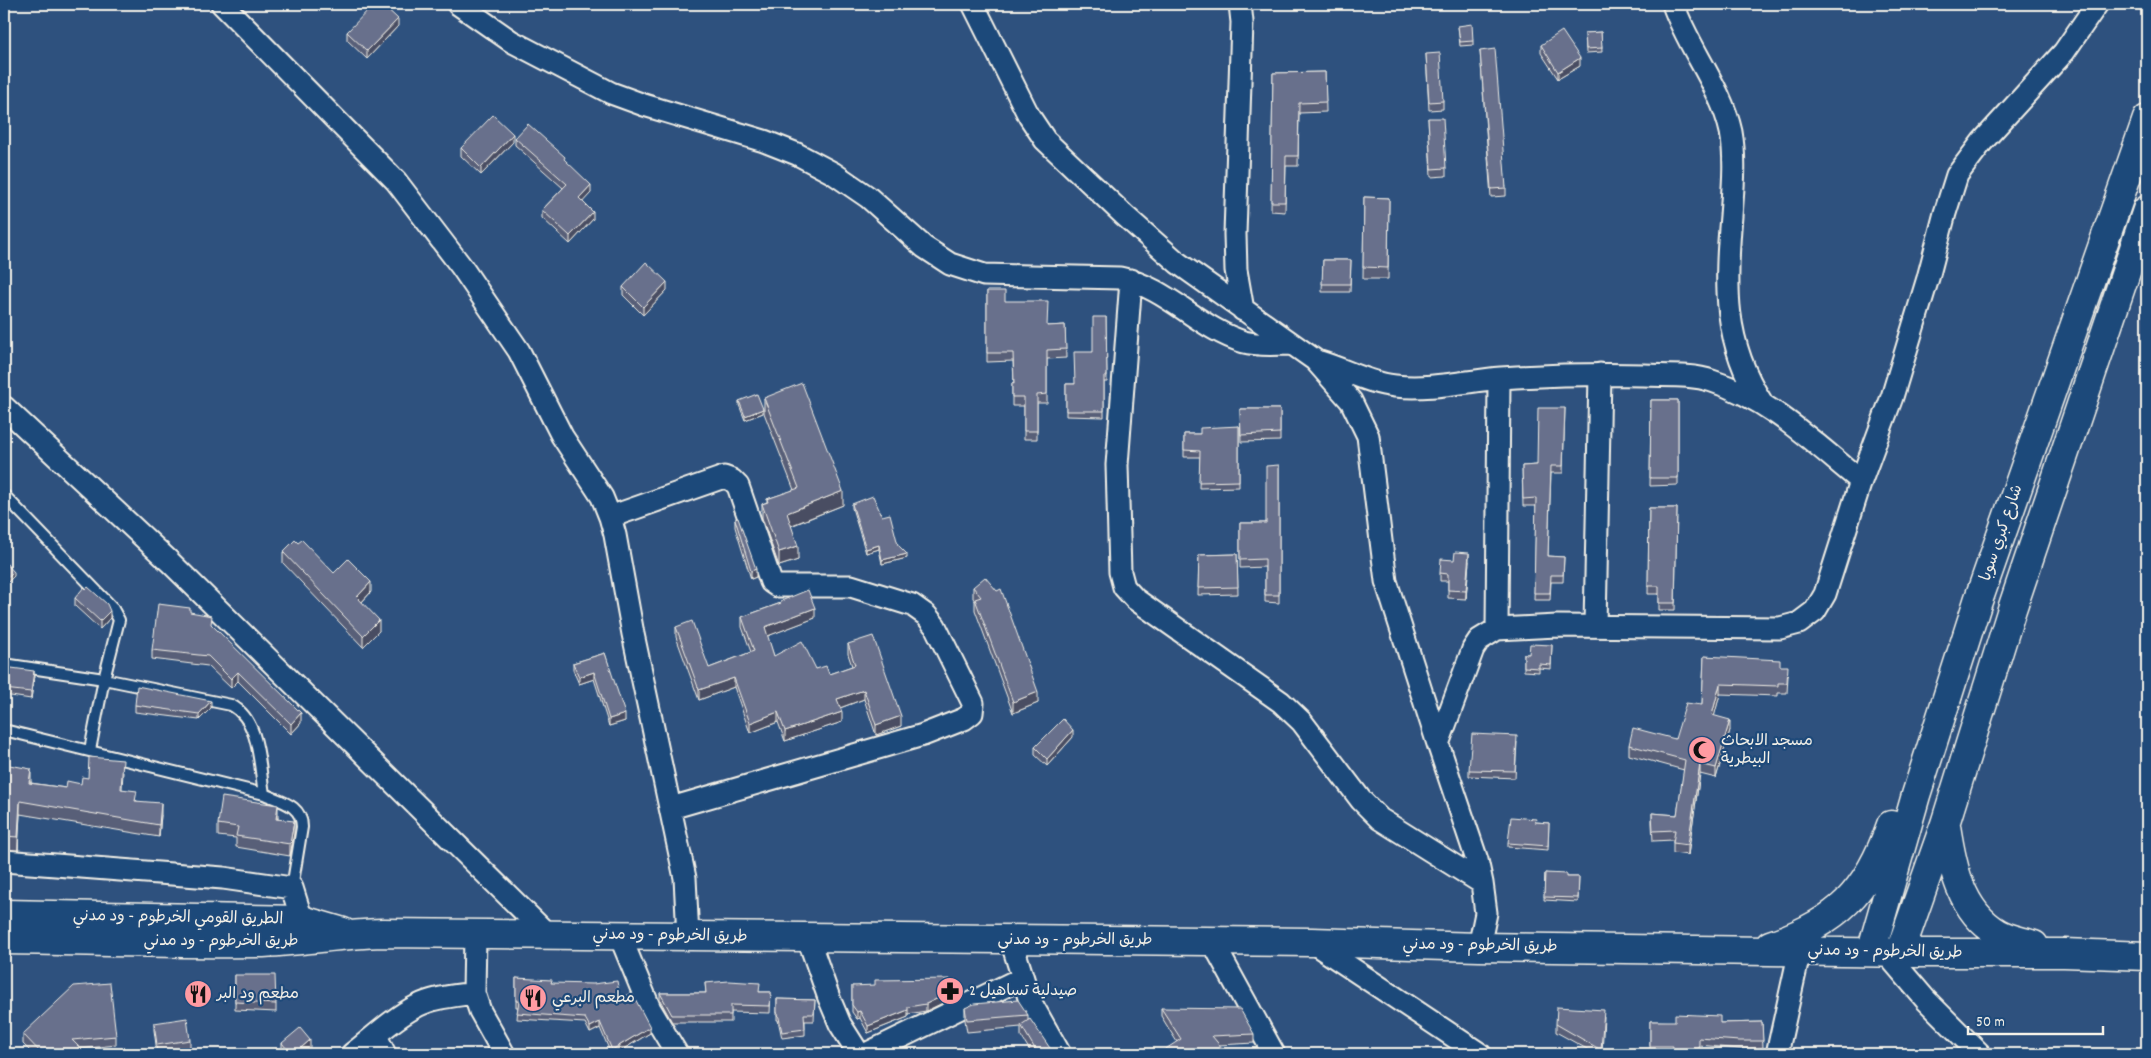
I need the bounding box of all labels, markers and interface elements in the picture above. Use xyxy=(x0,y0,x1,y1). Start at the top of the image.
street label: شارع كبري سوبا xyxy=(1975,482,2029,584)
place label: مسجد الابحاث البيطرية xyxy=(1721,730,1813,771)
mosque icon: مسجد الابحاث البيطرية xyxy=(1687,735,1717,765)
street label: الطريق القومي الخرطوم - ود مدني xyxy=(73,905,283,932)
street label: طريق الخرطوم - ود مدني xyxy=(592,923,748,950)
street label: طريق الخرطوم - ود مدني xyxy=(997,929,1153,953)
street label: طريق الخرطوم - ود مدني xyxy=(143,930,299,954)
street label: طريق الخرطوم - ود مدني xyxy=(1402,933,1558,960)
street label: طريق الخرطوم - ود مدني xyxy=(1807,939,1963,966)
pharmacy icon: صيدلية تساهيل 2 xyxy=(935,976,965,1006)
restaurant icon: مطعم ود البر xyxy=(183,979,213,1009)
place label: صيدلية تساهيل 2 xyxy=(969,980,1077,1003)
place label: مطعم ود البر xyxy=(215,983,299,1006)
restaurant icon: مطعم البرعي xyxy=(518,983,548,1013)
place label: مطعم البرعي xyxy=(552,987,635,1011)
scale bar xyxy=(1968,1003,2104,1035)
text: 50 m xyxy=(1976,1012,2005,1034)

